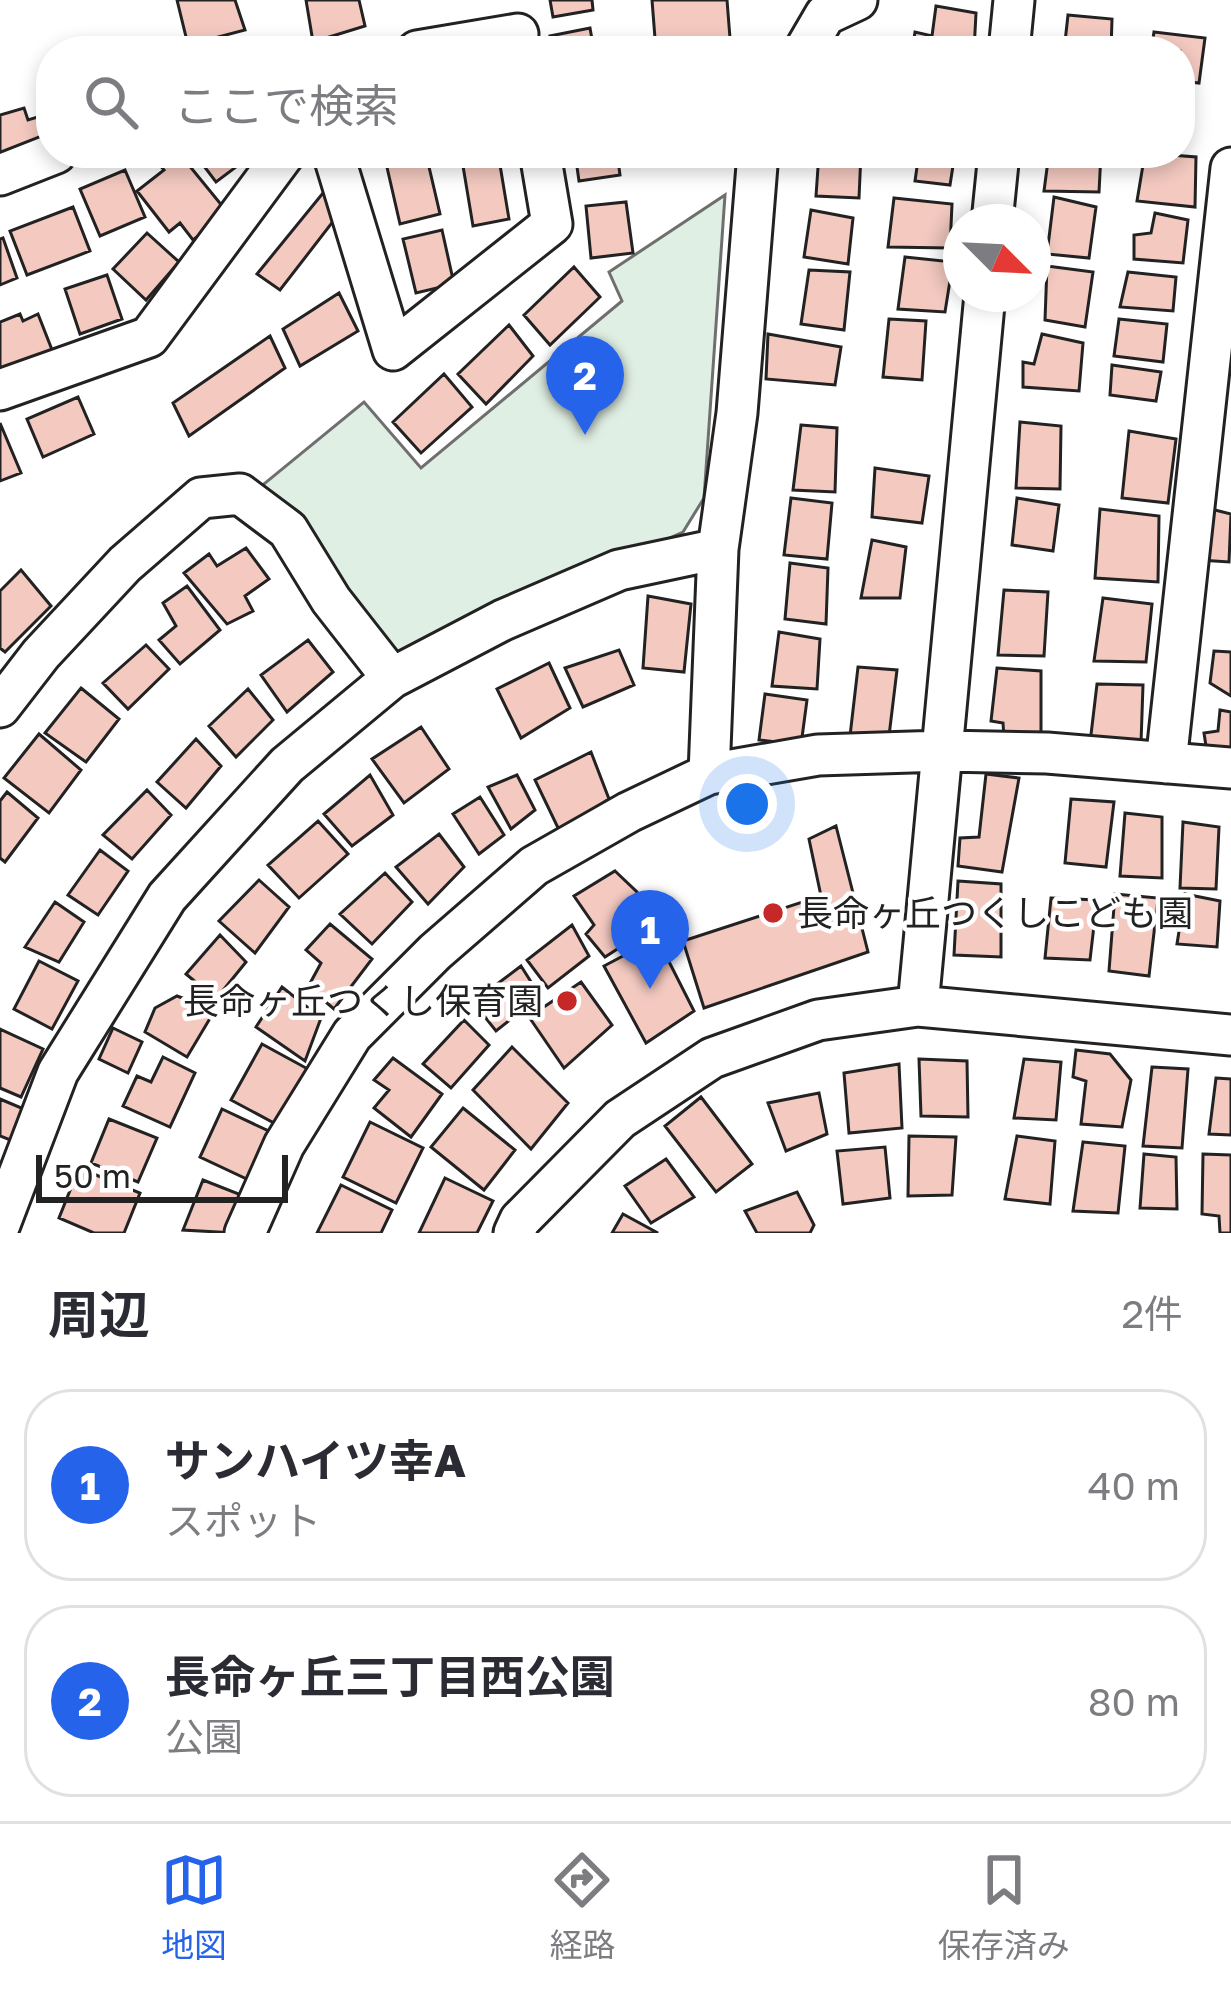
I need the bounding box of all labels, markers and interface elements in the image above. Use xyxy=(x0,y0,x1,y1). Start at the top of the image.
search box xyxy=(36,36,1195,168)
icon: search xyxy=(78,69,144,135)
text: ここで検索 xyxy=(174,78,399,132)
north arrow xyxy=(943,204,1051,312)
pin: 2 xyxy=(546,336,624,435)
your location xyxy=(717,774,777,834)
pin: 1 xyxy=(611,890,689,989)
place label: 長命ヶ丘つくしこども園 xyxy=(797,891,1193,934)
marker: 長命ヶ丘つくしこども園 xyxy=(760,900,786,926)
place label: 長命ヶ丘つくし保育園 xyxy=(183,979,543,1022)
marker: 長命ヶ丘つくし保育園 xyxy=(554,988,580,1014)
scale bar xyxy=(36,1149,288,1202)
text: 50 m xyxy=(54,1156,131,1195)
text: 周辺 xyxy=(48,1283,150,1344)
text: 2件 xyxy=(1121,1290,1183,1337)
text: サンハイツ幸A xyxy=(165,1433,466,1487)
text: 1 xyxy=(80,1462,100,1509)
text: 40 m xyxy=(1088,1462,1180,1509)
text: スポット xyxy=(165,1497,321,1544)
text: 長命ヶ丘三丁目西公園 xyxy=(165,1649,615,1703)
text: 2 xyxy=(78,1678,102,1725)
text: 80 m xyxy=(1088,1678,1180,1725)
text: 公園 xyxy=(165,1713,243,1760)
tab: 地図 xyxy=(161,1847,227,1967)
tab: 経路 xyxy=(549,1847,615,1967)
tab: 保存済み xyxy=(938,1847,1070,1967)

